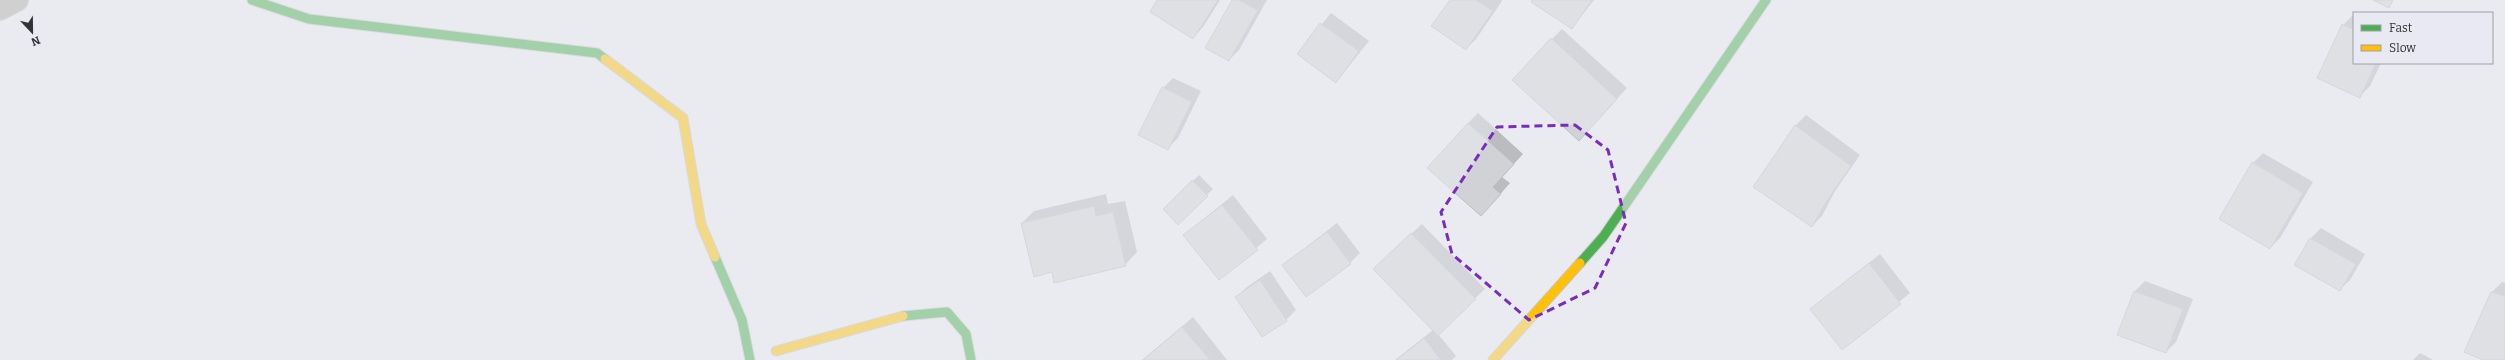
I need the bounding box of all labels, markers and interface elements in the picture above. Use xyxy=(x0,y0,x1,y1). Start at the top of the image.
north arrow xyxy=(12,12,52,52)
legend xyxy=(2353,12,2493,64)
text: Fast xyxy=(2389,21,2413,35)
text: N xyxy=(29,33,42,49)
text: Slow xyxy=(2389,41,2416,55)

